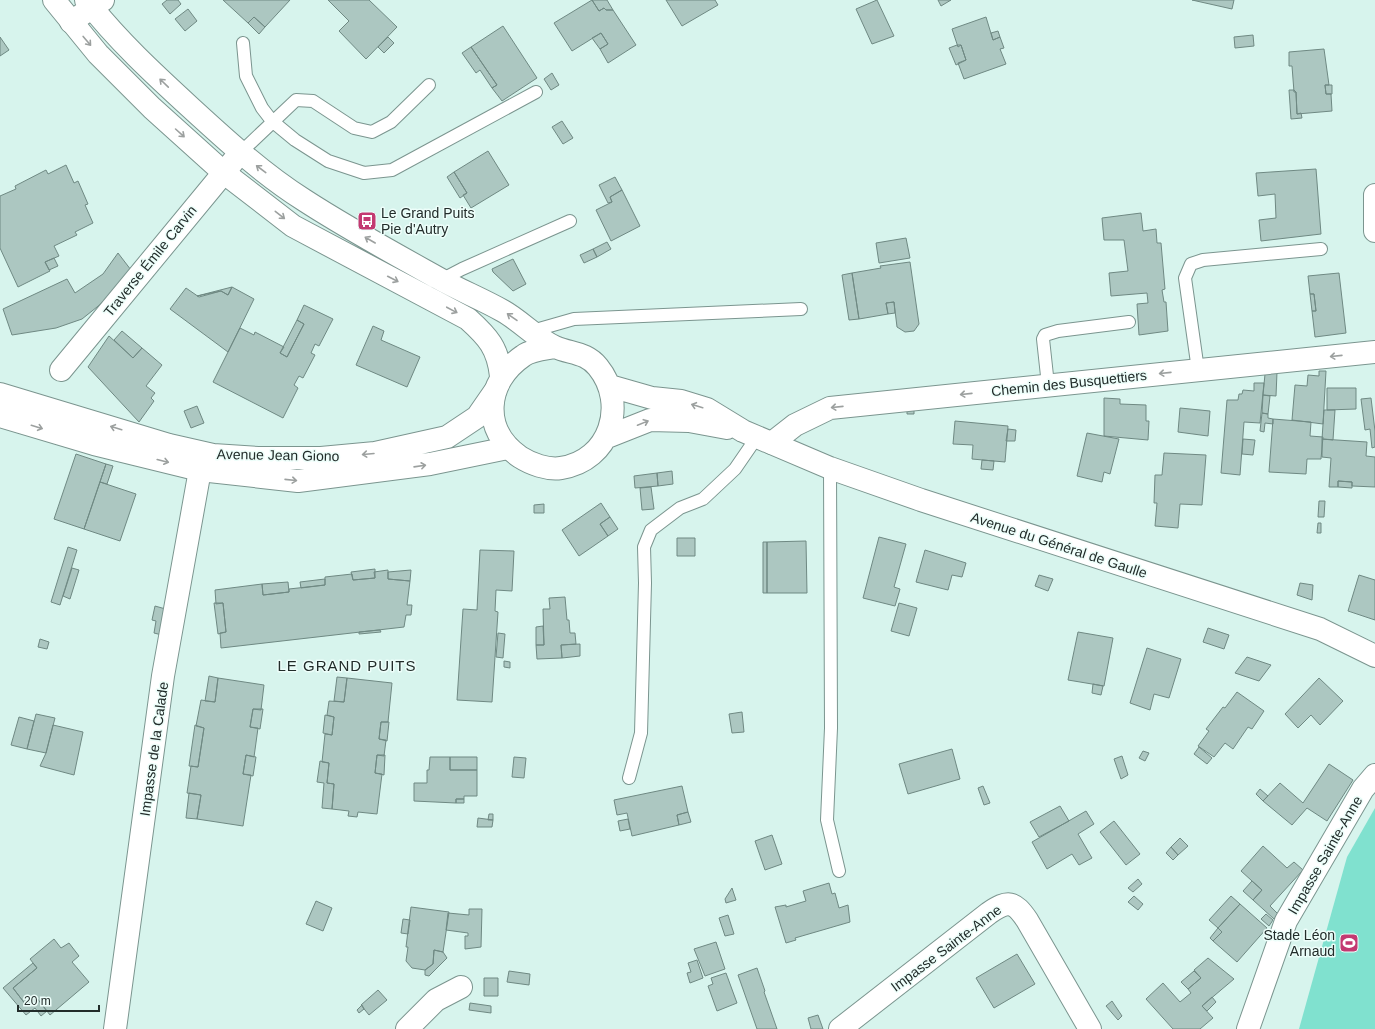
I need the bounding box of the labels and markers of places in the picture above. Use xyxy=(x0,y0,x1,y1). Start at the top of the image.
place label: Le Grand Puits Pie d'Autry xyxy=(381,205,474,237)
bus stop icon: Le Grand Puits Pie d'Autry xyxy=(356,210,378,232)
place label: Stade Léon Arnaud xyxy=(1263,927,1335,959)
sports icon: Stade Léon Arnaud xyxy=(1338,932,1360,954)

